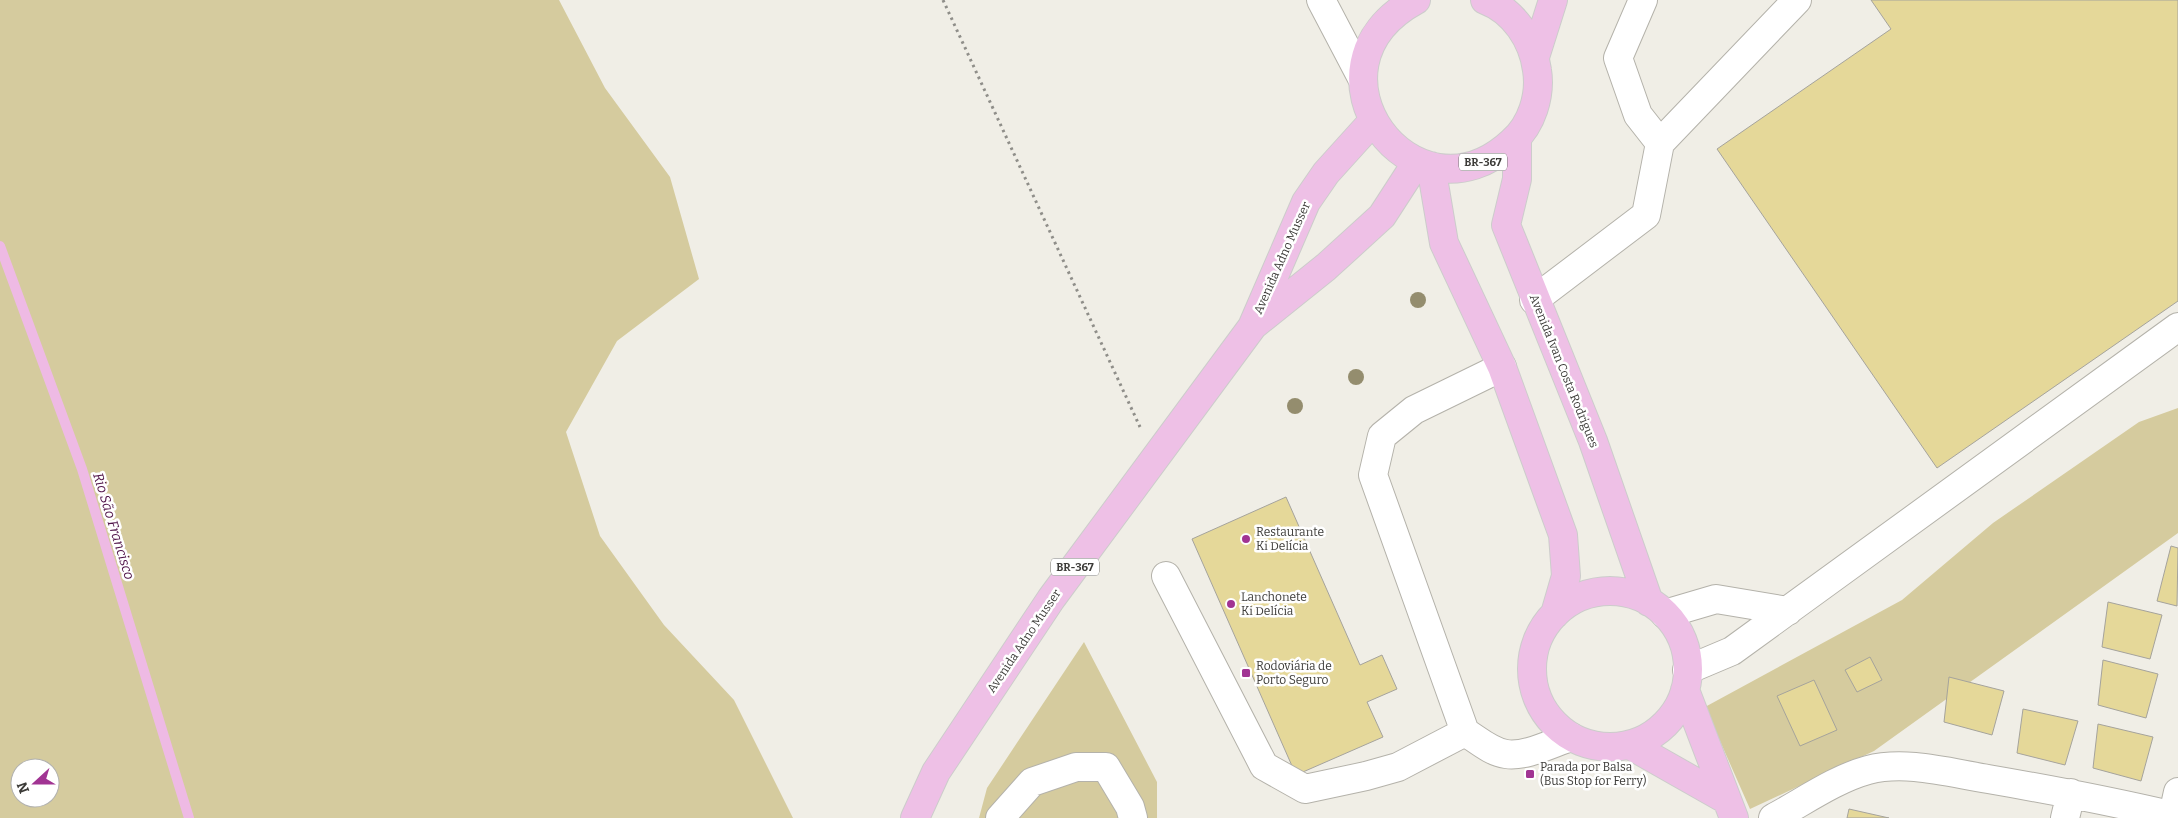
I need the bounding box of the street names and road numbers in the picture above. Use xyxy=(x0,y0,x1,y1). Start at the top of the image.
road number: BR-367 xyxy=(1459,154,1507,170)
street label: Avenida Adno Musser xyxy=(1251,199,1313,316)
street label: Avenida Ivan Costa Rodrigues xyxy=(1527,292,1601,450)
road number: BR-367 xyxy=(1051,558,1099,576)
street label: Avenida Adno Musser xyxy=(984,586,1064,695)

